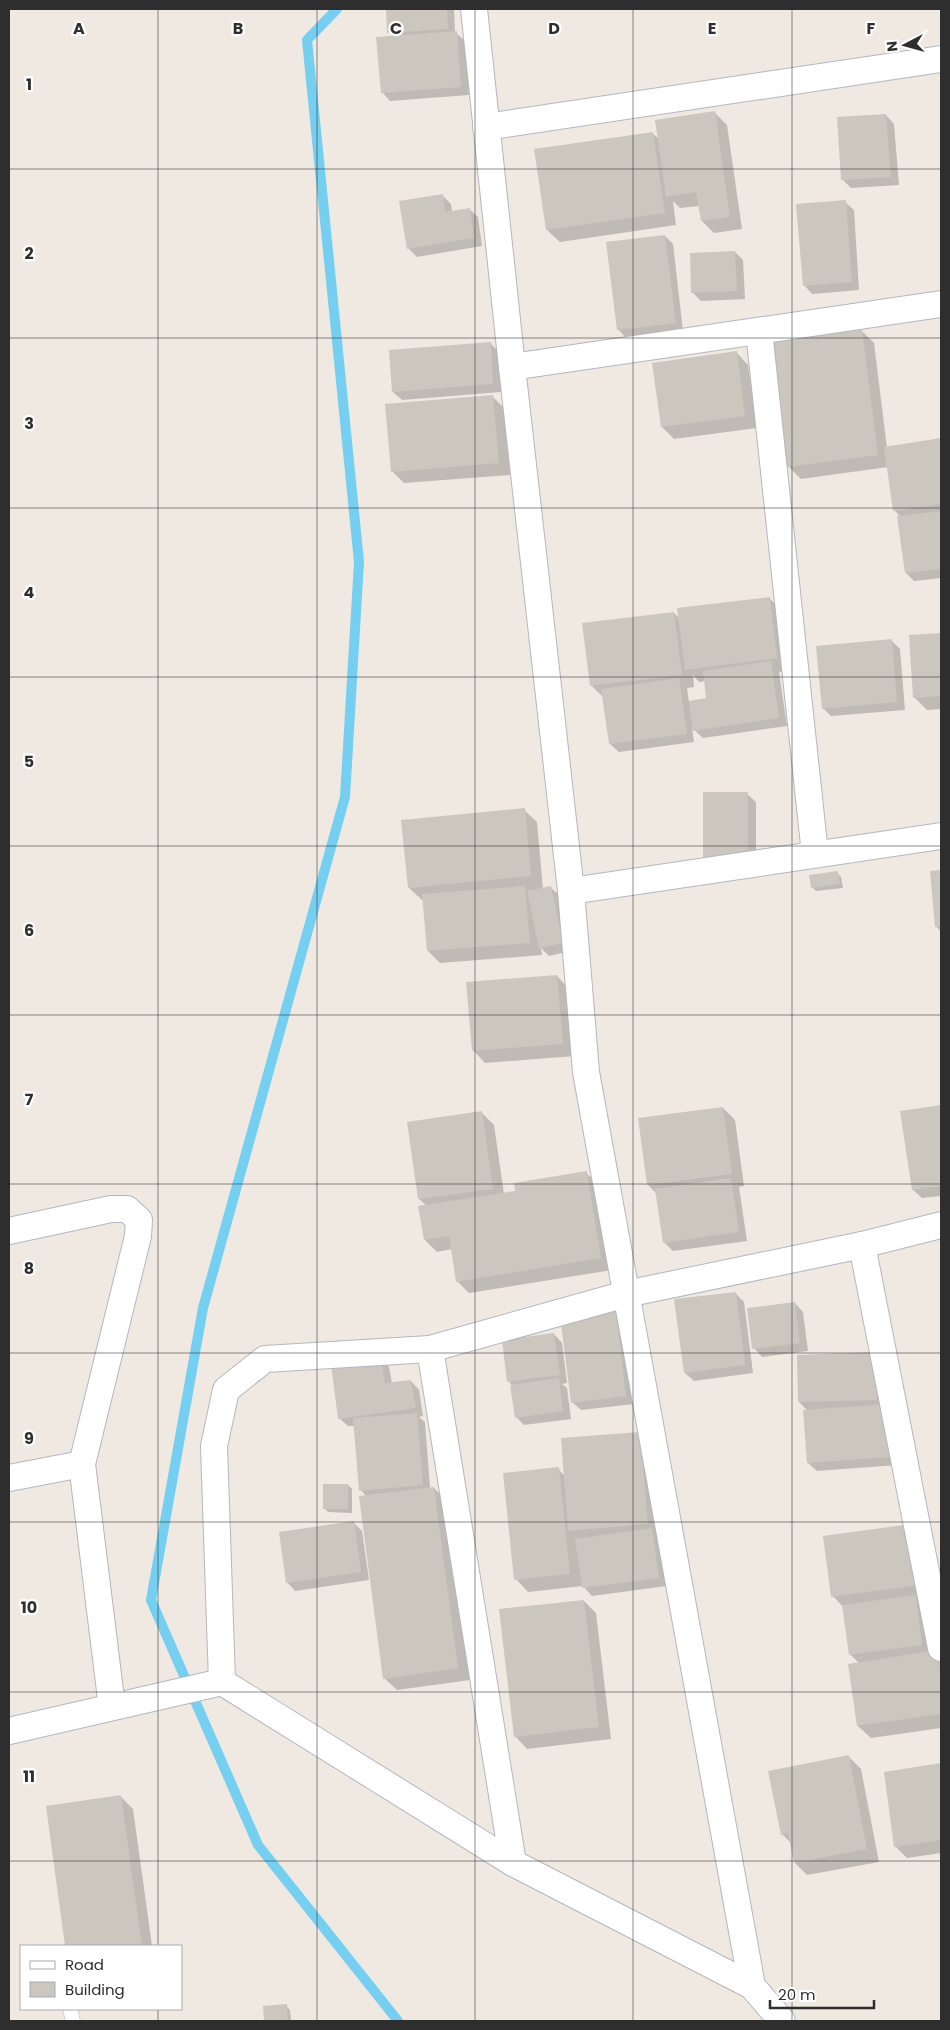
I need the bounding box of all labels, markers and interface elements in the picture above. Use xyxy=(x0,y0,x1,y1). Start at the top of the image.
text: A xyxy=(73,17,85,40)
text: B xyxy=(233,17,243,40)
text: C xyxy=(390,17,402,40)
text: D xyxy=(548,17,560,40)
text: E xyxy=(708,17,716,40)
text: F xyxy=(867,17,876,40)
north arrow xyxy=(880,20,930,70)
text: N xyxy=(882,40,903,53)
text: 1 xyxy=(26,73,32,96)
text: 2 xyxy=(24,242,34,265)
text: 3 xyxy=(24,412,34,435)
text: 4 xyxy=(24,581,35,604)
text: 5 xyxy=(24,750,34,773)
text: 6 xyxy=(24,919,34,942)
text: 7 xyxy=(25,1088,34,1111)
text: 8 xyxy=(24,1257,34,1280)
text: 9 xyxy=(24,1427,34,1450)
text: 10 xyxy=(21,1596,37,1619)
text: 11 xyxy=(23,1765,35,1788)
legend xyxy=(20,1945,182,2010)
text: Road xyxy=(65,1954,104,1975)
scale bar xyxy=(770,1978,874,2010)
text: Building xyxy=(65,1979,125,2000)
text: 20 m xyxy=(778,1984,816,2005)

